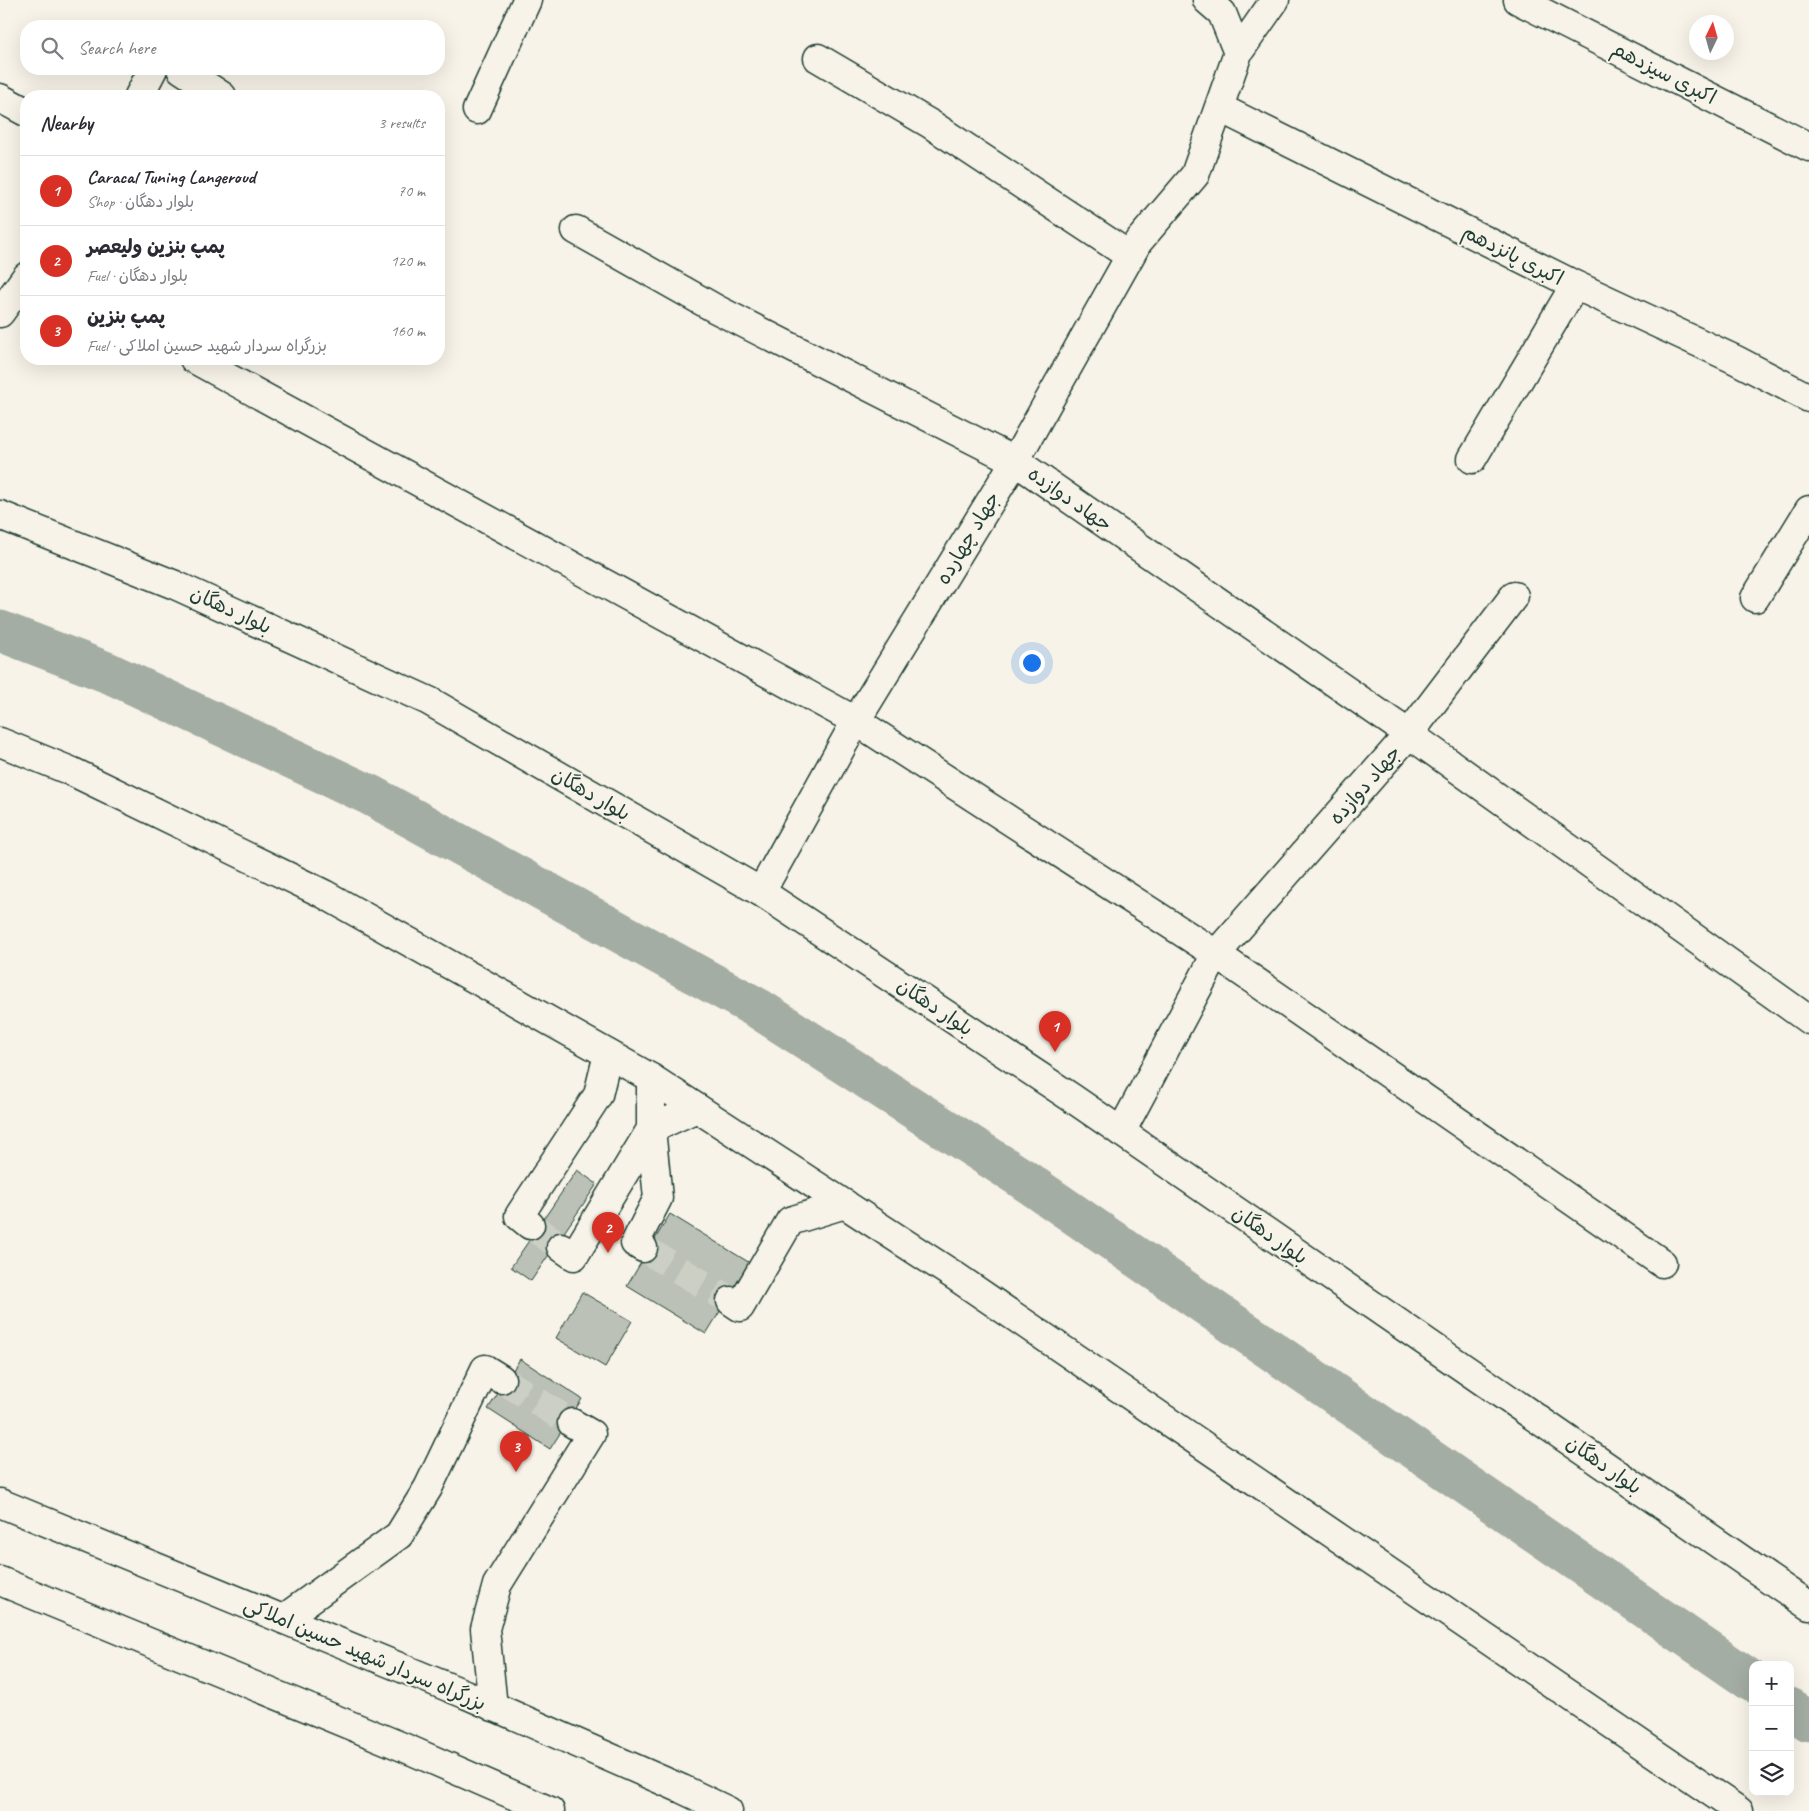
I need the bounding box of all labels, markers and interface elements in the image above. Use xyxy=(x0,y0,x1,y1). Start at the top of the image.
north arrow xyxy=(1689,15,1734,60)
search box xyxy=(20,20,445,75)
icon: search xyxy=(38,34,66,62)
text: Search here xyxy=(78,36,155,60)
street label: اکبری سیزدهم xyxy=(1606,36,1721,113)
text: Nearby xyxy=(40,110,93,136)
text: 3 results xyxy=(378,113,425,133)
text: Caracal Tuning Langeroud xyxy=(87,165,255,189)
text: 1 xyxy=(52,181,60,201)
text: 70 m xyxy=(398,181,425,201)
text: Shop · بلوار دهگان xyxy=(87,192,194,212)
street label: اکبری پانزدهم xyxy=(1457,219,1568,293)
text: پمپ بنزین ولیعصر xyxy=(87,235,225,259)
text: 2 xyxy=(52,251,60,271)
text: 120 m xyxy=(391,251,425,271)
text: Fuel · بلوار دهگان xyxy=(87,266,188,286)
text: پمپ بنزین xyxy=(87,305,165,329)
text: 3 xyxy=(52,321,60,341)
text: 160 m xyxy=(391,321,425,341)
text: Fuel · بزرگراه سردار شهید حسین املاکی xyxy=(87,336,327,356)
street label: جهاد دوازده xyxy=(1023,461,1117,537)
street label: جهاد چهارده xyxy=(930,487,1006,589)
street label: بلوار دهگان xyxy=(186,580,276,640)
your location xyxy=(1019,650,1045,676)
street label: جهاد دوازده xyxy=(1324,740,1406,830)
street label: بلوار دهگان xyxy=(547,762,635,826)
street label: بلوار دهگان xyxy=(892,972,978,1042)
pin: 1 xyxy=(1039,1011,1071,1052)
street label: بلوار دهگان xyxy=(1227,1200,1313,1270)
pin: 2 xyxy=(592,1212,624,1253)
street label: بلوار دهگان xyxy=(1561,1430,1647,1500)
pin: 3 xyxy=(500,1431,532,1472)
street label: بزرگراه سردار شهید حسین املاکی xyxy=(240,1592,490,1716)
map controls xyxy=(1749,1661,1794,1796)
button: + xyxy=(1749,1661,1794,1706)
button: − xyxy=(1749,1706,1794,1751)
button: layers xyxy=(1749,1751,1794,1796)

